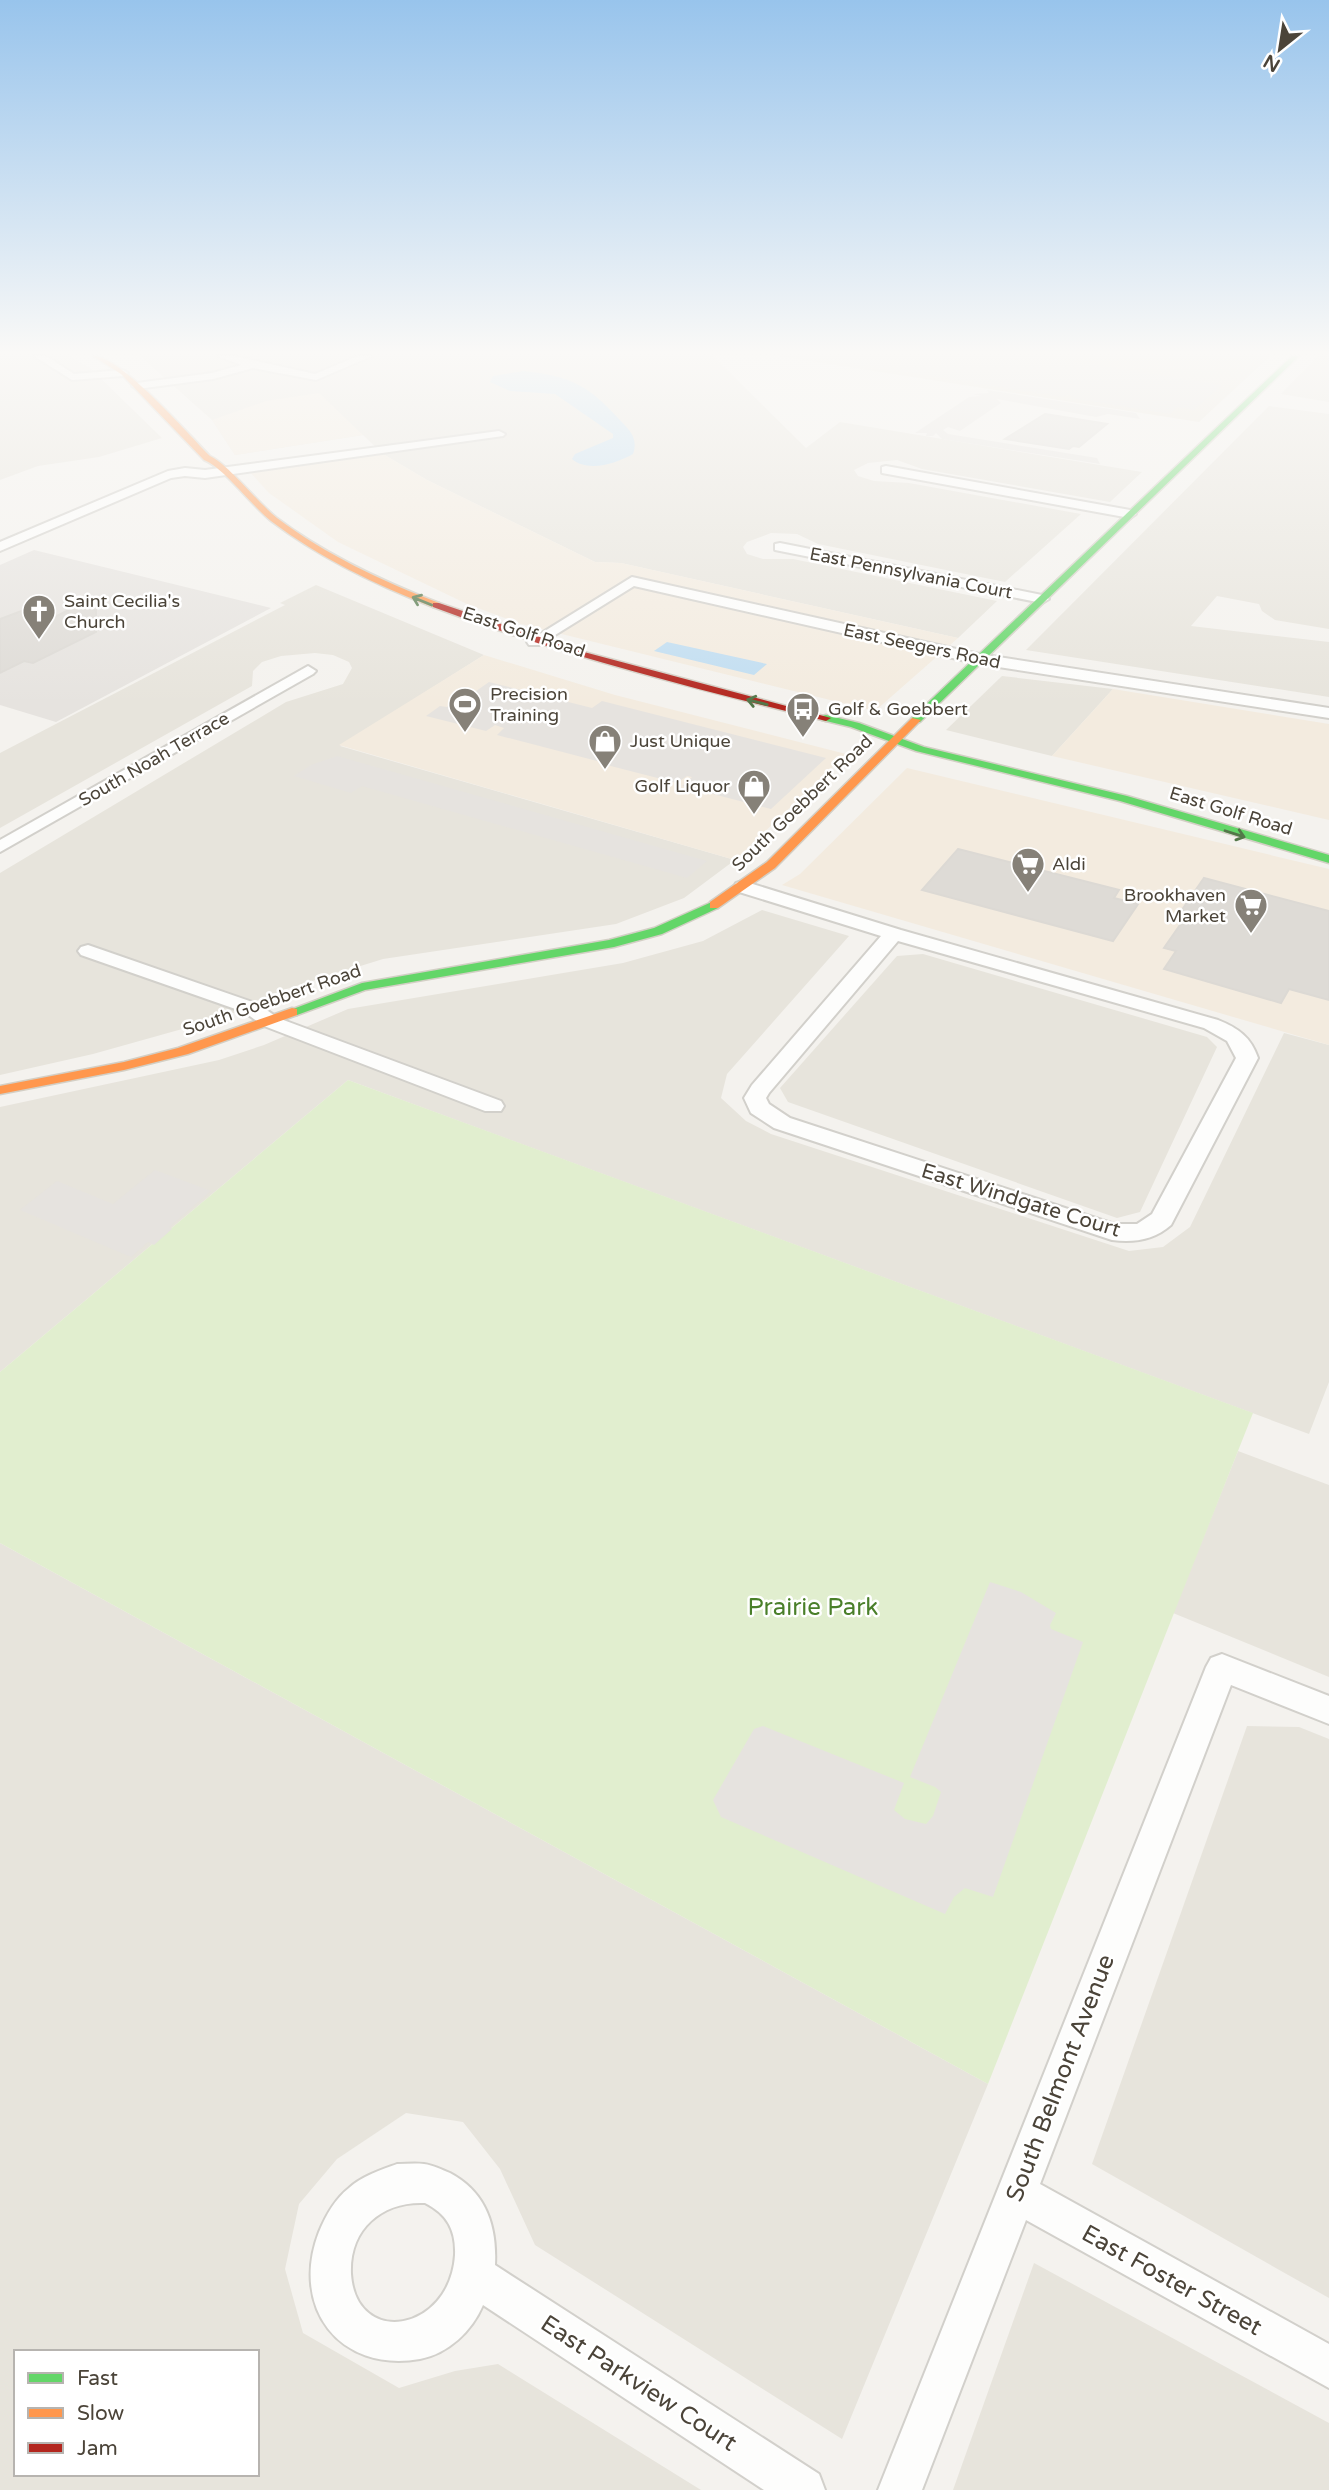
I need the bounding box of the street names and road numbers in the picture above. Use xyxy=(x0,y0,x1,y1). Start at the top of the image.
street label: East Pennsylvania Court xyxy=(808,543,1014,603)
street label: East Golf Road xyxy=(460,602,588,662)
street label: East Seegers Road xyxy=(841,619,1003,673)
street label: South Noah Terrace xyxy=(75,707,233,811)
street label: South Goebbert Road xyxy=(727,730,877,876)
street label: East Golf Road xyxy=(1167,782,1295,840)
street label: South Goebbert Road xyxy=(180,959,364,1041)
street label: East Windgate Court xyxy=(918,1158,1123,1243)
street label: South Belmont Avenue xyxy=(1000,1951,1121,2206)
street label: East Foster Street xyxy=(1077,2219,1267,2342)
street label: East Parkview Court xyxy=(535,2309,742,2458)

